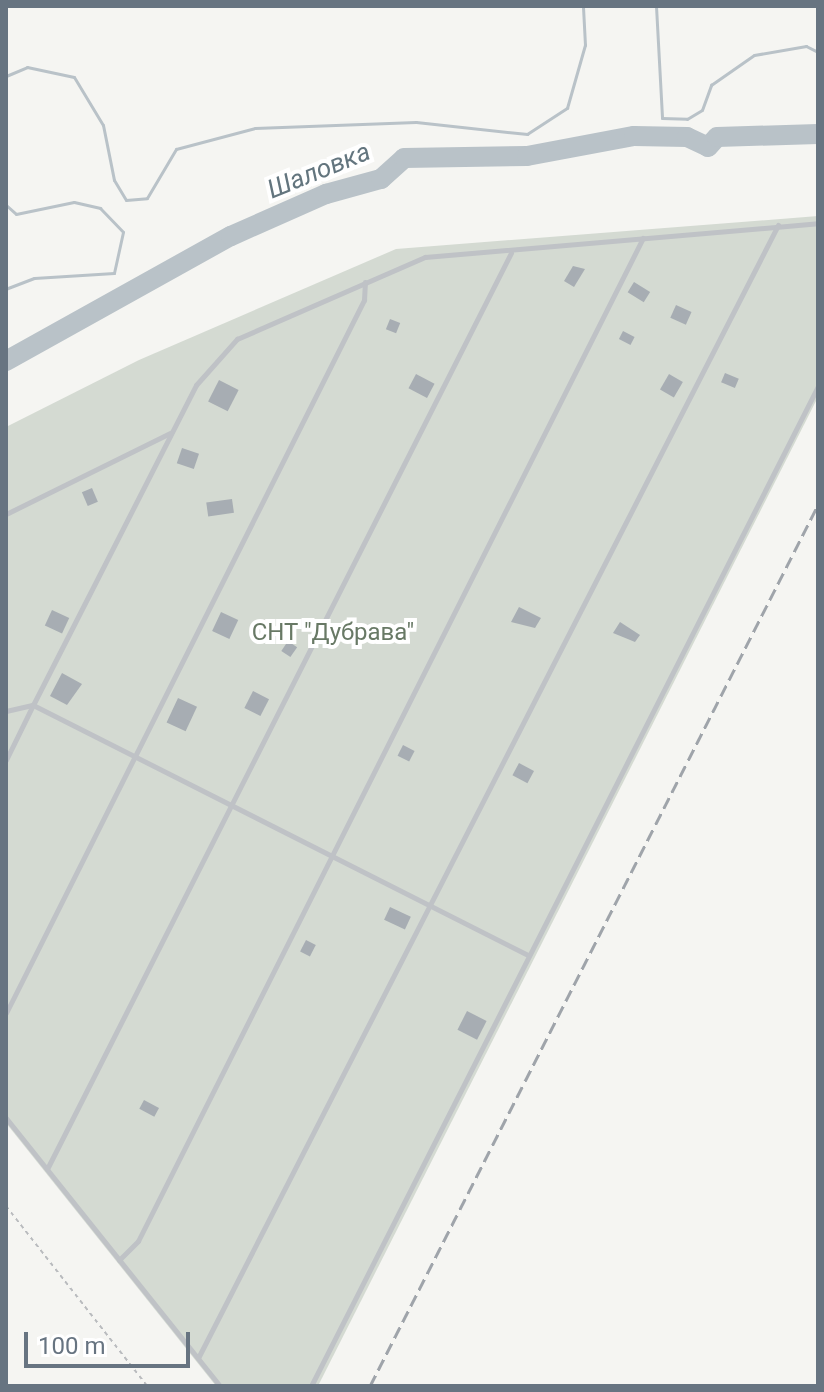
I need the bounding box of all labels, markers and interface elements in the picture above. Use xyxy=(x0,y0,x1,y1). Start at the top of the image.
water label: Шаловка xyxy=(263,136,375,206)
park label: СНТ "Дубрава" xyxy=(251,619,415,647)
scale bar xyxy=(28,1316,194,1366)
text: 100 m xyxy=(38,1332,105,1360)

